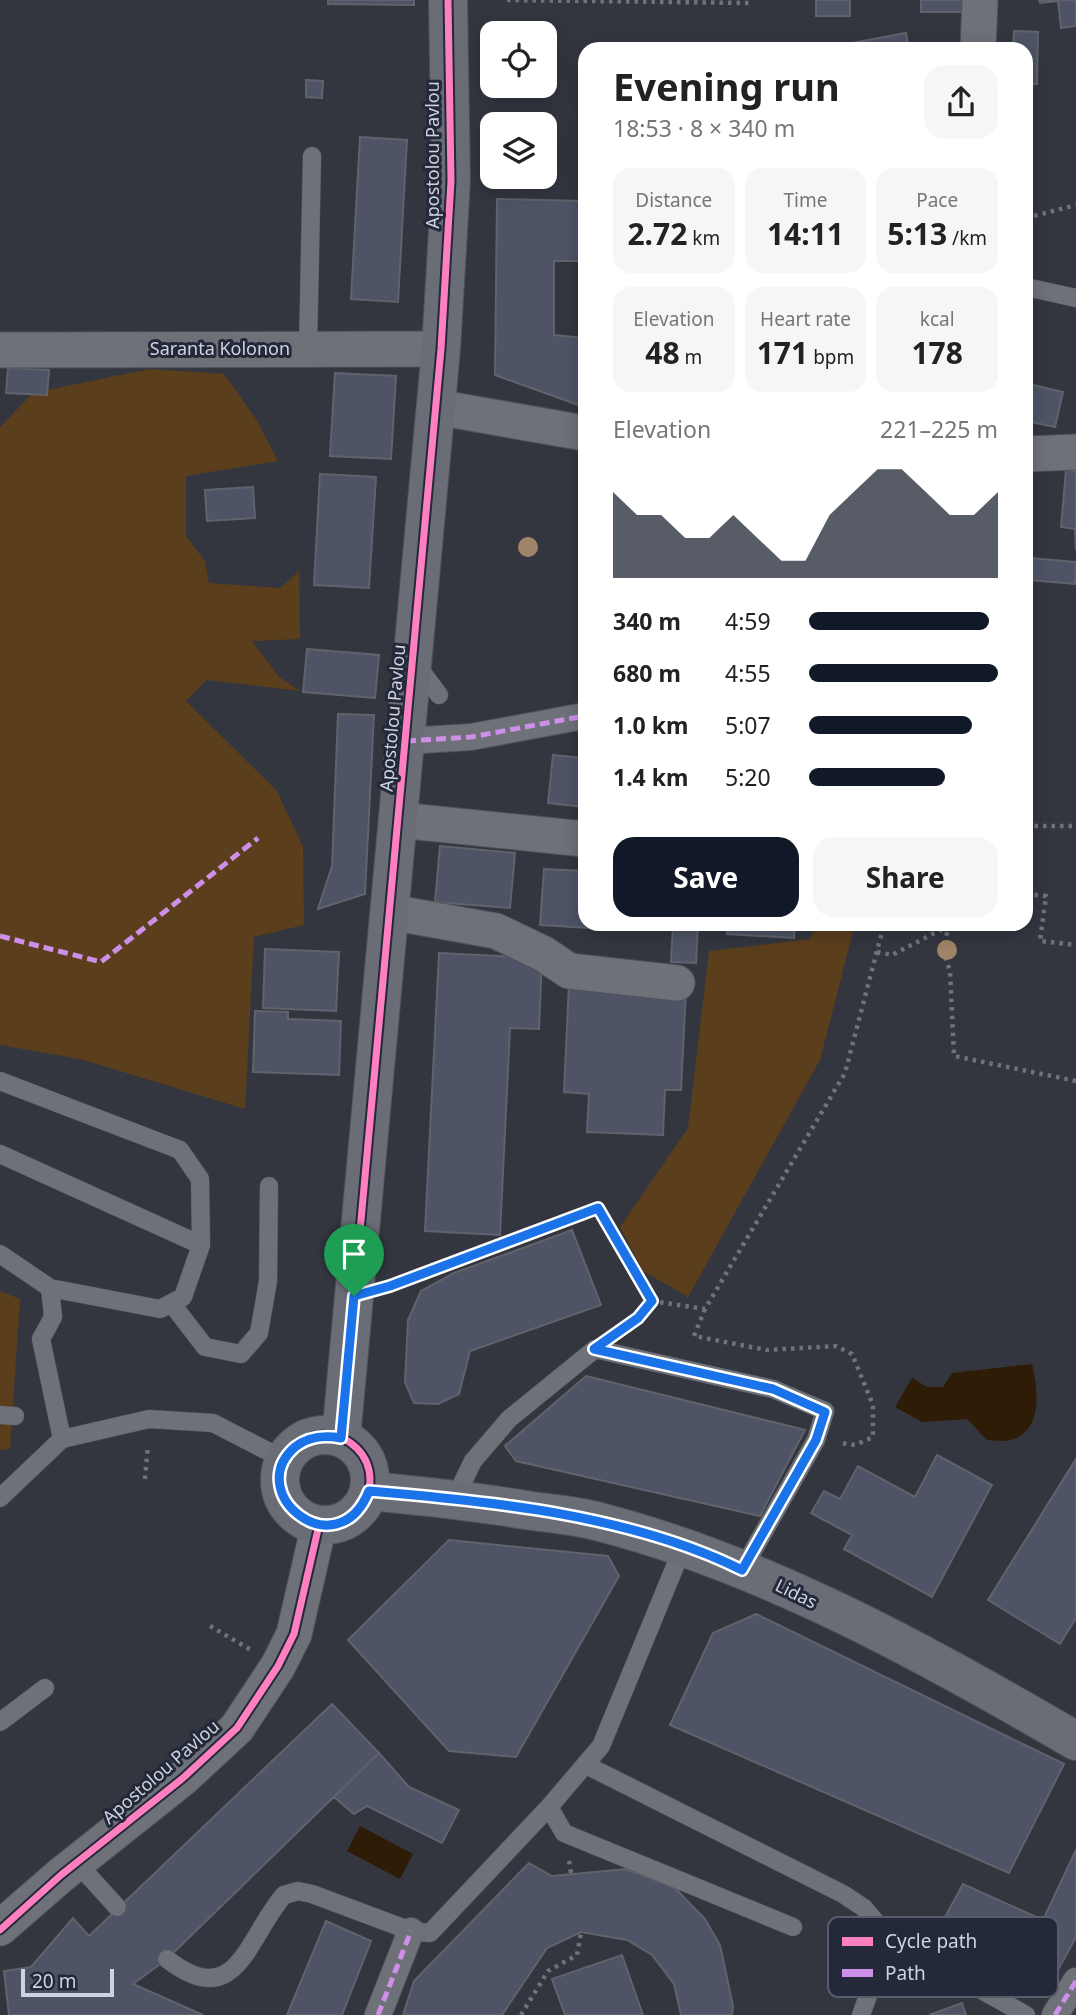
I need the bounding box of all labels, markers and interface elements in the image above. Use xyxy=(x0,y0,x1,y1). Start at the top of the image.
map controls xyxy=(480,21,557,189)
button: locate xyxy=(480,21,557,98)
text: Evening run xyxy=(613,60,840,112)
button: share xyxy=(924,65,998,139)
street label: Apostolou Pavlou xyxy=(420,81,444,229)
button: layers xyxy=(480,112,557,189)
text: 18:53 · 8 × 340 m xyxy=(613,112,795,144)
text: Distance xyxy=(635,187,712,213)
text: Time xyxy=(784,187,827,213)
text: Pace xyxy=(916,187,958,213)
text: 2.72 xyxy=(627,213,687,254)
text: 14:11 xyxy=(767,213,844,254)
text: 5:13 xyxy=(887,213,947,254)
text: km xyxy=(687,225,720,251)
text: /km xyxy=(947,225,987,251)
text: Elevation xyxy=(633,306,714,332)
text: Heart rate xyxy=(760,306,851,332)
text: kcal xyxy=(920,306,955,332)
text: 48 xyxy=(645,332,680,373)
text: 171 xyxy=(757,332,808,373)
text: 178 xyxy=(911,332,963,373)
street label: Saranta Kolonon xyxy=(150,336,290,360)
text: m xyxy=(680,344,702,370)
text: bpm xyxy=(808,344,854,370)
text: Elevation xyxy=(613,413,711,445)
text: 221–225 m xyxy=(880,413,998,445)
text: 340 m xyxy=(613,605,681,637)
text: 4:59 xyxy=(725,605,771,637)
street label: Apostolou Pavlou xyxy=(374,643,410,792)
text: 680 m xyxy=(613,657,681,689)
text: 4:55 xyxy=(725,657,771,689)
text: 1.0 km xyxy=(613,709,688,741)
text: 5:07 xyxy=(725,709,771,741)
text: 1.4 km xyxy=(613,761,688,793)
text: 5:20 xyxy=(725,761,771,793)
button: Save xyxy=(613,837,799,917)
button: Share xyxy=(813,837,998,917)
pin xyxy=(324,1224,384,1296)
icon: arrive xyxy=(335,1235,373,1273)
street label: Lidas xyxy=(771,1573,821,1614)
street label: Apostolou Pavlou xyxy=(97,1714,224,1829)
legend xyxy=(828,1917,1058,1997)
text: Cycle path xyxy=(885,1928,977,1954)
text: Path xyxy=(885,1960,926,1986)
scale bar xyxy=(21,1966,114,1998)
text: 20 m xyxy=(32,1968,76,1994)

